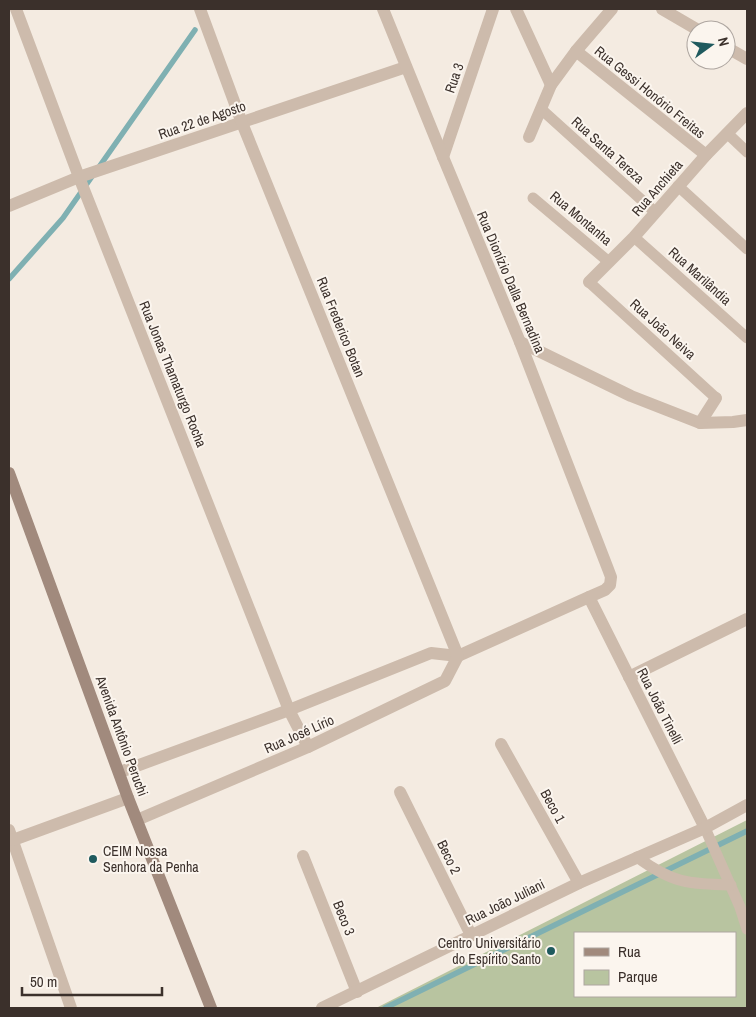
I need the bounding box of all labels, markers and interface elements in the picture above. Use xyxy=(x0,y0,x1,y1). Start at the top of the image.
north arrow xyxy=(686,20,736,70)
text: N xyxy=(714,35,733,48)
street label: Rua Gessi Honório Freitas xyxy=(591,42,709,142)
street label: Rua 3 xyxy=(441,61,467,95)
street label: Rua 22 de Agosto xyxy=(156,97,248,143)
street label: Rua Santa Tereza xyxy=(568,113,649,188)
street label: Rua Anchieta xyxy=(628,156,687,220)
street label: Rua Montanha xyxy=(546,187,616,249)
street label: Rua Dionízio Dalla Bernadina xyxy=(473,208,549,356)
street label: Rua Marilândia xyxy=(665,243,736,309)
street label: Rua Frederico Botan xyxy=(313,274,369,380)
street label: Rua João Neiva xyxy=(626,295,700,364)
street label: Rua Jonas Thamaturgo Rocha xyxy=(135,298,211,450)
street label: Rua João Tinelli xyxy=(633,665,687,747)
street label: Avenida Antônio Peruchi xyxy=(92,672,152,799)
street label: Rua José Lírio xyxy=(261,711,337,757)
street label: Beco 1 xyxy=(536,786,570,827)
street label: Beco 2 xyxy=(433,837,465,877)
place label: CEIM Nossa Senhora da Penha xyxy=(103,842,199,876)
marker: CEIM Nossa Senhora da Penha xyxy=(87,853,99,865)
street label: Rua João Juliani xyxy=(462,875,548,929)
street label: Beco 3 xyxy=(329,898,359,938)
legend xyxy=(574,932,736,997)
place label: Centro Universitário do Espírito Santo xyxy=(438,934,541,968)
text: Rua xyxy=(618,941,641,962)
marker: Centro Universitário do Espírito Santo xyxy=(545,945,557,957)
scale bar xyxy=(22,964,162,996)
text: Parque xyxy=(618,966,658,987)
text: 50 m xyxy=(30,971,57,992)

